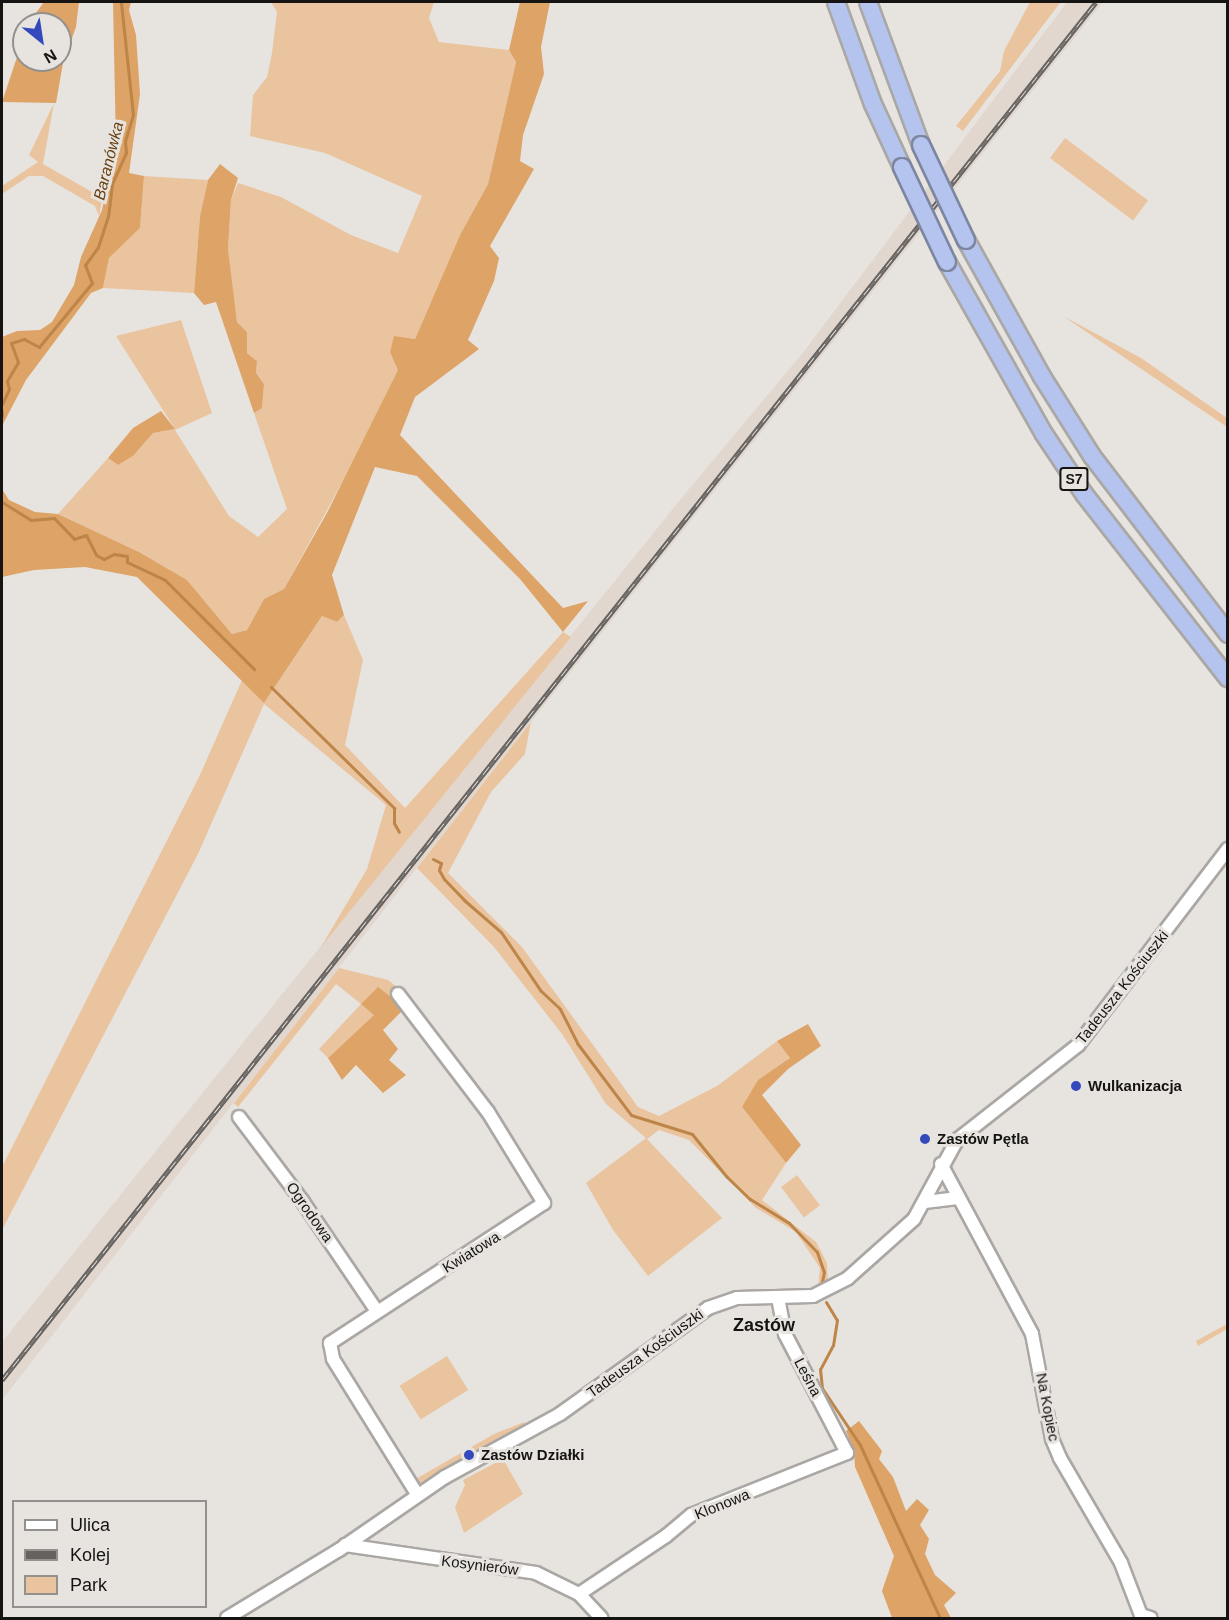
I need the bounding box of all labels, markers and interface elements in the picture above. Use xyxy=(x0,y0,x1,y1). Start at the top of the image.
north arrow xyxy=(12,12,72,72)
text: N xyxy=(41,46,60,67)
water label: Baranówka xyxy=(90,120,128,202)
road number: S7 xyxy=(1059,468,1089,490)
street label: Tadeusza Kościuszki xyxy=(1072,927,1172,1047)
place label: Wulkanizacja xyxy=(1088,1077,1182,1095)
marker: Wulkanizacja xyxy=(1069,1079,1083,1093)
place label: Zastów Pętla xyxy=(937,1130,1029,1148)
marker: Zastów Pętla xyxy=(918,1132,932,1146)
street label: Ogrodowa xyxy=(283,1178,337,1246)
street label: Kwiatowa xyxy=(439,1227,503,1277)
street label: Tadeusza Kościuszki xyxy=(583,1305,707,1401)
district label: Zastów xyxy=(733,1314,795,1336)
street label: Leśna xyxy=(790,1355,826,1399)
street label: Na Kopiec xyxy=(1033,1371,1063,1443)
place label: Zastów Działki xyxy=(481,1446,584,1464)
marker: Zastów Działki xyxy=(462,1448,476,1462)
street label: Klonowa xyxy=(692,1485,752,1523)
legend xyxy=(12,1500,207,1608)
text: Ulica xyxy=(70,1515,110,1535)
text: Kolej xyxy=(70,1545,110,1565)
street label: Kosynierów xyxy=(440,1551,520,1579)
text: Park xyxy=(70,1575,107,1595)

